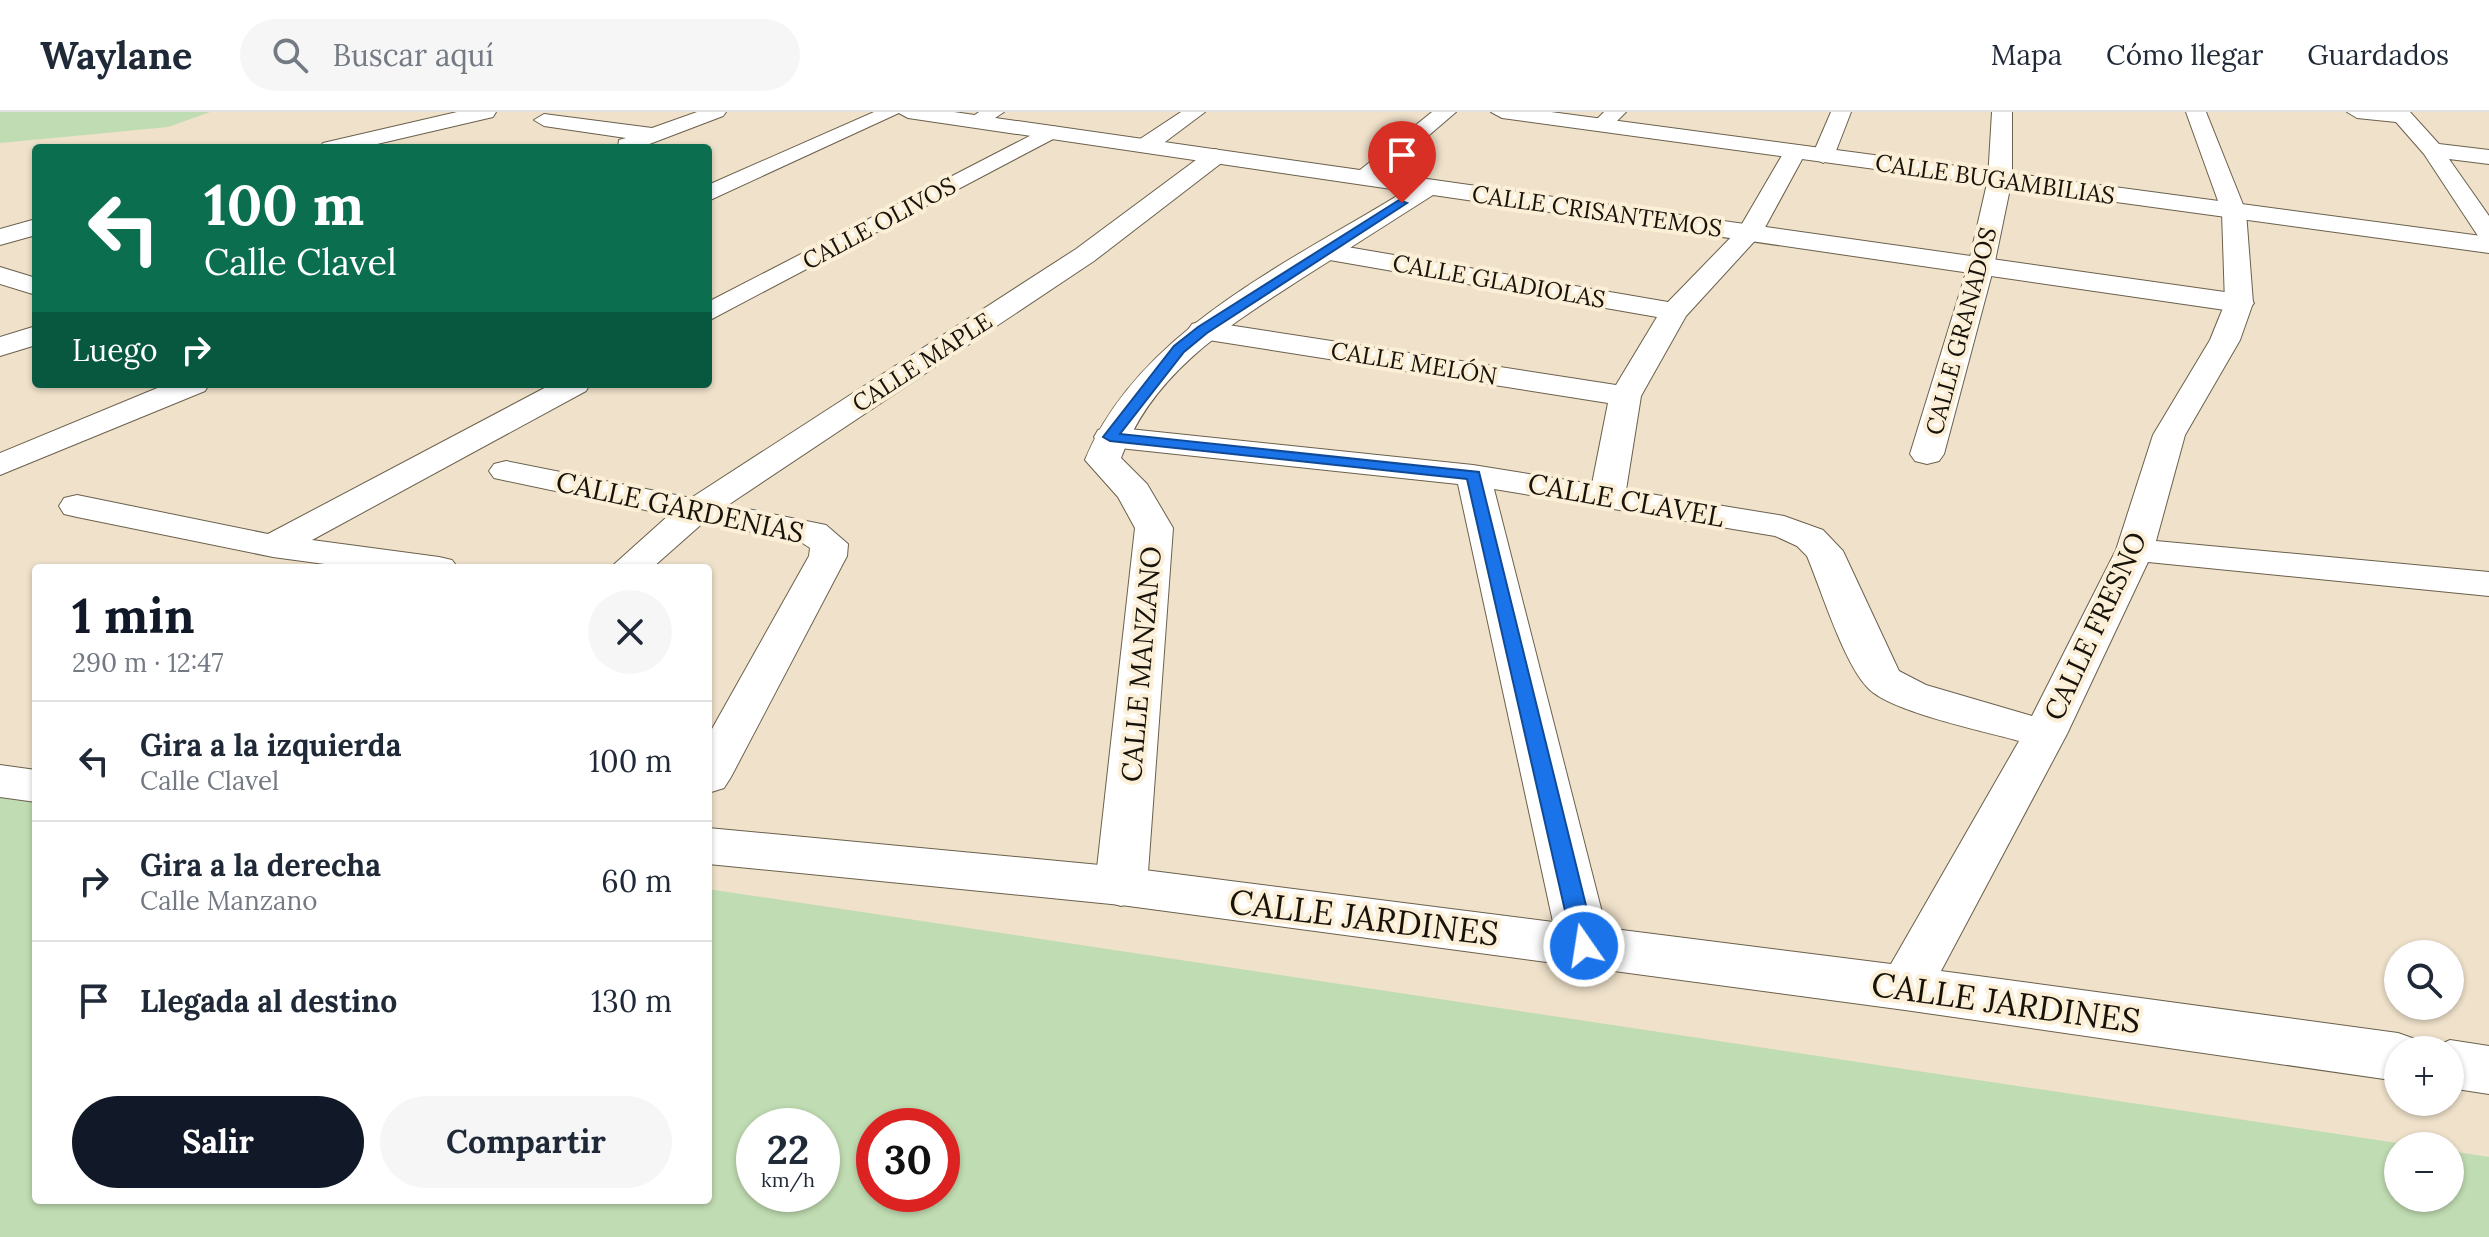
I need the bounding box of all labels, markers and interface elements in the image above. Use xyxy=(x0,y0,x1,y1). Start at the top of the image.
search box xyxy=(240,19,800,91)
text: Waylane xyxy=(40,31,192,79)
icon: search xyxy=(268,33,312,77)
text: Buscar aquí xyxy=(332,36,494,74)
text: Mapa xyxy=(1991,37,2062,73)
text: Cómo llegar xyxy=(2106,37,2263,73)
text: Guardados xyxy=(2307,37,2449,73)
pin xyxy=(1368,121,1436,203)
icon: arrive xyxy=(1380,133,1424,177)
street label: CALLE BUGAMBILIAS xyxy=(1873,147,2117,211)
text: 100 m xyxy=(204,169,364,240)
street label: CALLE OLIVOS xyxy=(797,170,961,276)
icon: left xyxy=(72,176,176,280)
street label: CALLE CRISANTEMOS xyxy=(1470,178,1724,244)
street label: CALLE GRANADOS xyxy=(1918,224,2004,438)
text: Calle Clavel xyxy=(204,239,397,285)
street label: CALLE GLADIOLAS xyxy=(1390,247,1608,315)
street label: CALLE MAPLE xyxy=(846,305,998,419)
icon: right xyxy=(174,328,218,372)
text: Luego xyxy=(72,331,158,369)
street label: CALLE MELÓN xyxy=(1329,335,1499,391)
street label: CALLE GARDENIAS xyxy=(553,463,807,551)
street label: CALLE CLAVEL xyxy=(1525,465,1727,535)
street label: CALLE FRESNO xyxy=(2036,526,2154,726)
street label: CALLE MANZANO xyxy=(1113,545,1169,783)
text: 1 min xyxy=(72,585,195,646)
button: close xyxy=(588,590,672,674)
text: 290 m · 12:47 xyxy=(72,646,223,679)
text: Gira a la izquierda xyxy=(140,726,401,764)
icon: left xyxy=(72,739,116,783)
text: 100 m xyxy=(589,742,672,780)
text: Calle Clavel xyxy=(140,764,279,797)
text: Gira a la derecha xyxy=(140,846,381,884)
icon: right xyxy=(72,859,116,903)
text: 60 m xyxy=(601,862,672,900)
street label: CALLE JARDINES xyxy=(1227,879,1501,955)
text: Calle Manzano xyxy=(140,884,317,917)
position arrow xyxy=(1542,904,1626,988)
map controls xyxy=(2384,940,2464,1212)
button: search xyxy=(2384,940,2464,1020)
street label: CALLE JARDINES xyxy=(1869,962,2143,1042)
icon: arrive xyxy=(72,979,116,1023)
text: Llegada al destino xyxy=(140,982,397,1020)
text: 130 m xyxy=(591,982,672,1020)
button: + xyxy=(2384,1036,2464,1116)
button: Salir xyxy=(72,1096,364,1188)
button: Compartir xyxy=(380,1096,672,1188)
speed limit sign: 30 xyxy=(856,1108,960,1212)
text: 22 xyxy=(767,1124,809,1175)
button: − xyxy=(2384,1132,2464,1212)
text: km/h xyxy=(761,1167,815,1192)

